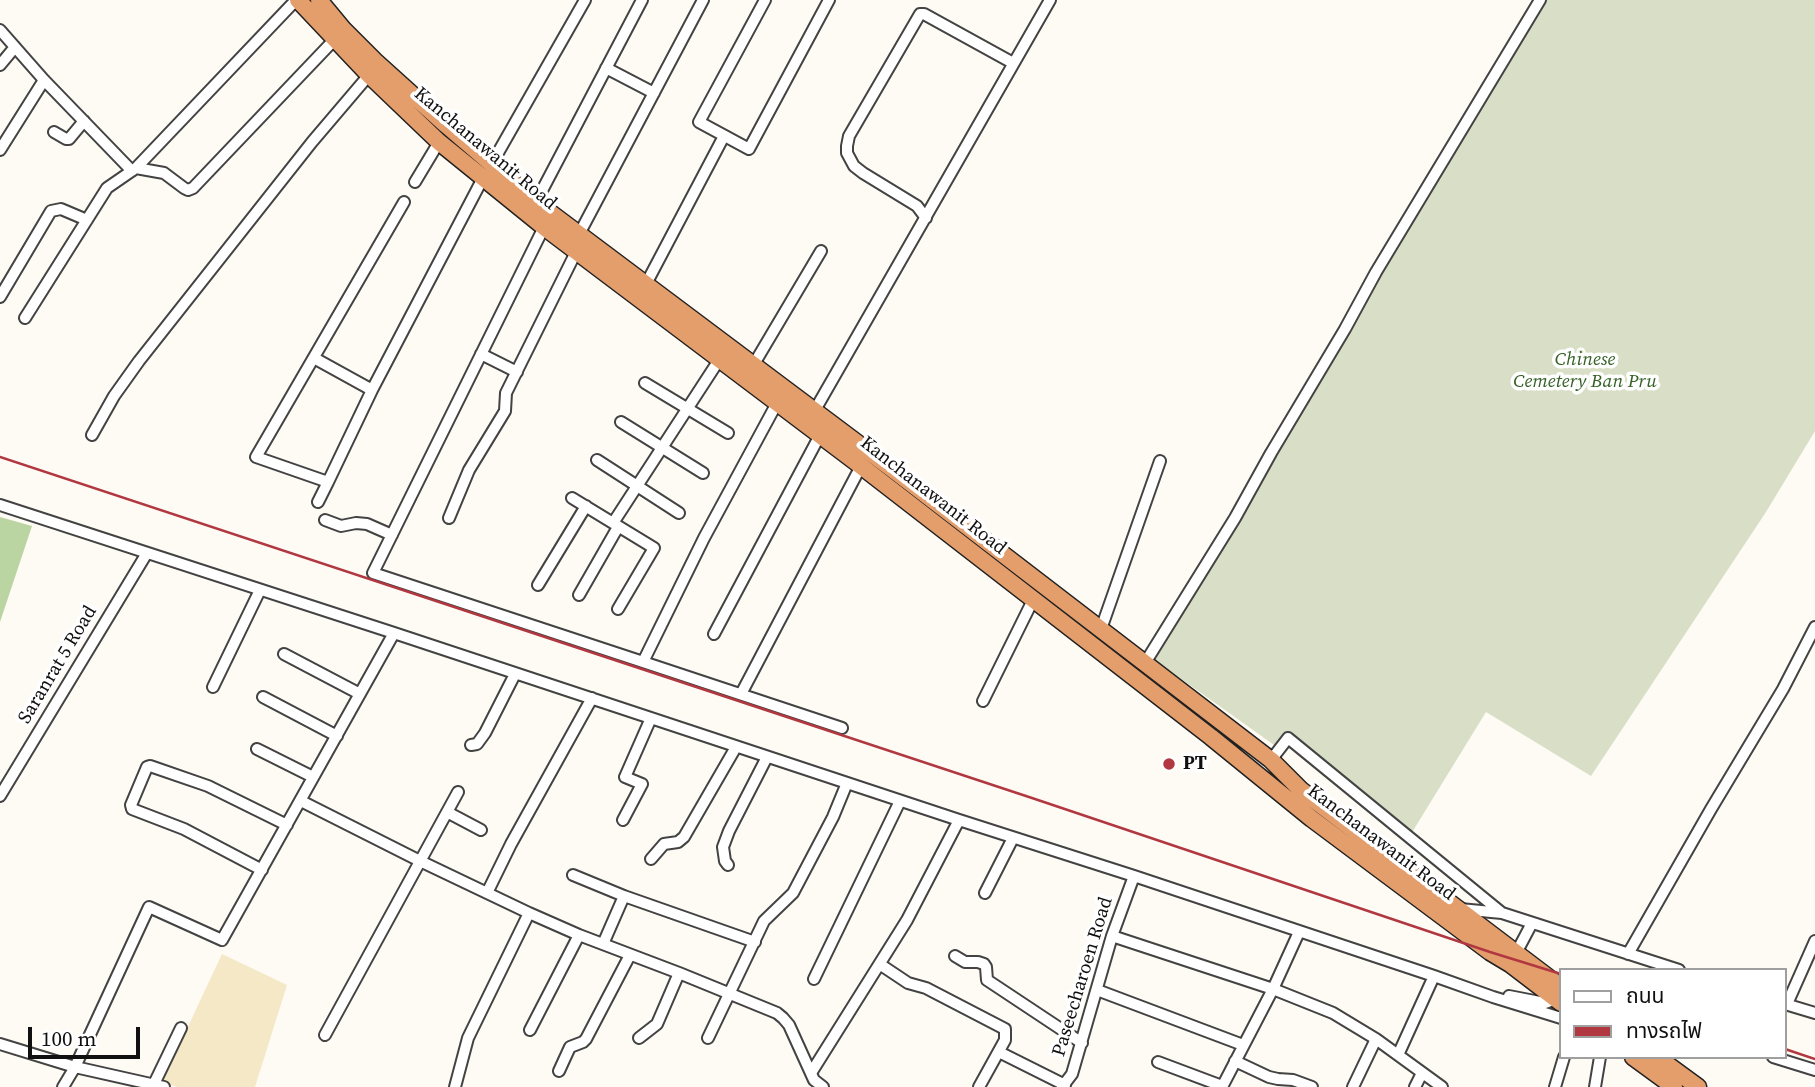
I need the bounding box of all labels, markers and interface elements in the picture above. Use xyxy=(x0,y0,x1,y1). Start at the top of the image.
street label: Kanchanawanit Road xyxy=(409,83,561,215)
park label: Chinese Cemetery Ban Pru xyxy=(1513,349,1657,393)
street label: Kanchanawanit Road xyxy=(855,432,1011,560)
street label: Saranrat 5 Road xyxy=(14,602,102,728)
place label: PT xyxy=(1183,753,1207,775)
marker: PT xyxy=(1161,756,1177,772)
street label: Kanchanawanit Road xyxy=(1303,780,1459,906)
street label: Paseecharoen Road xyxy=(1048,895,1118,1059)
legend xyxy=(1560,968,1787,1059)
text: ถนน xyxy=(1626,981,1664,1010)
scale bar xyxy=(32,1014,144,1058)
text: ทางรถไฟ xyxy=(1626,1016,1702,1045)
text: 100 m xyxy=(41,1024,96,1053)

